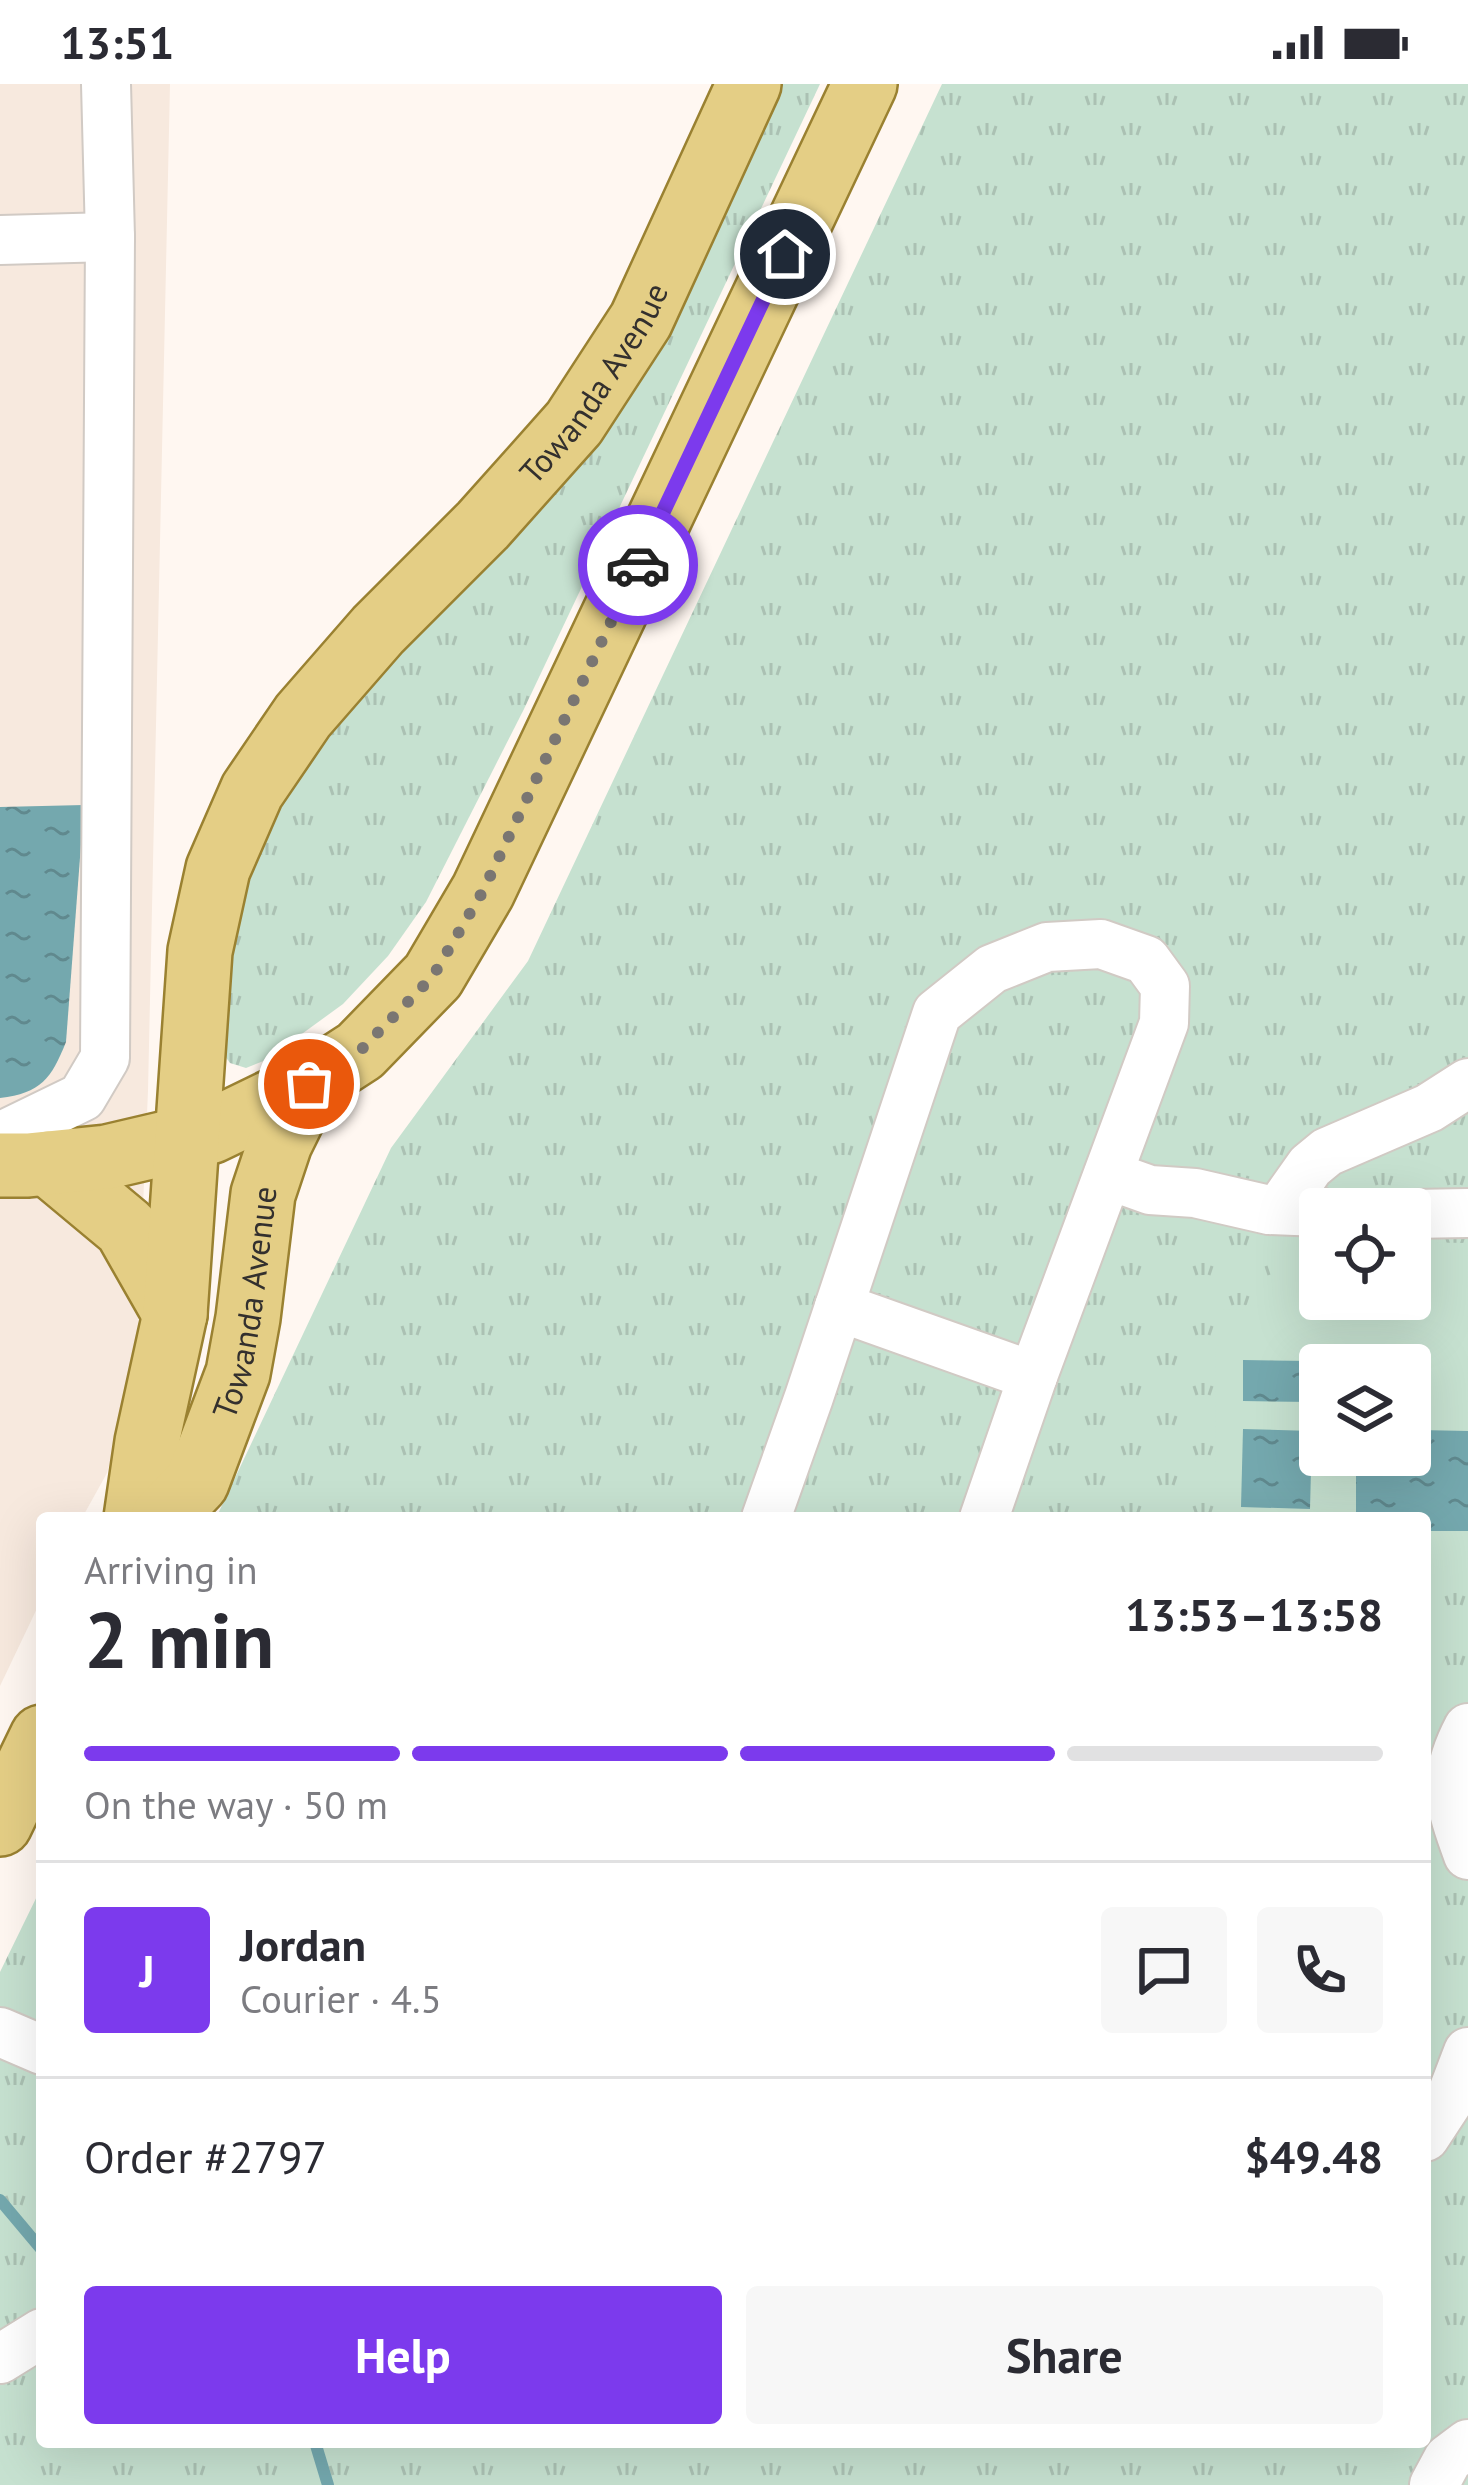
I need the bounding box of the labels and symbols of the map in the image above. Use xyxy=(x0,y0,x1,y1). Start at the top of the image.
pin xyxy=(734,203,836,305)
street label: Towanda Avenue xyxy=(509,276,677,492)
courier xyxy=(578,505,698,625)
pin xyxy=(258,1033,360,1135)
street label: Towanda Avenue xyxy=(201,1184,285,1424)

